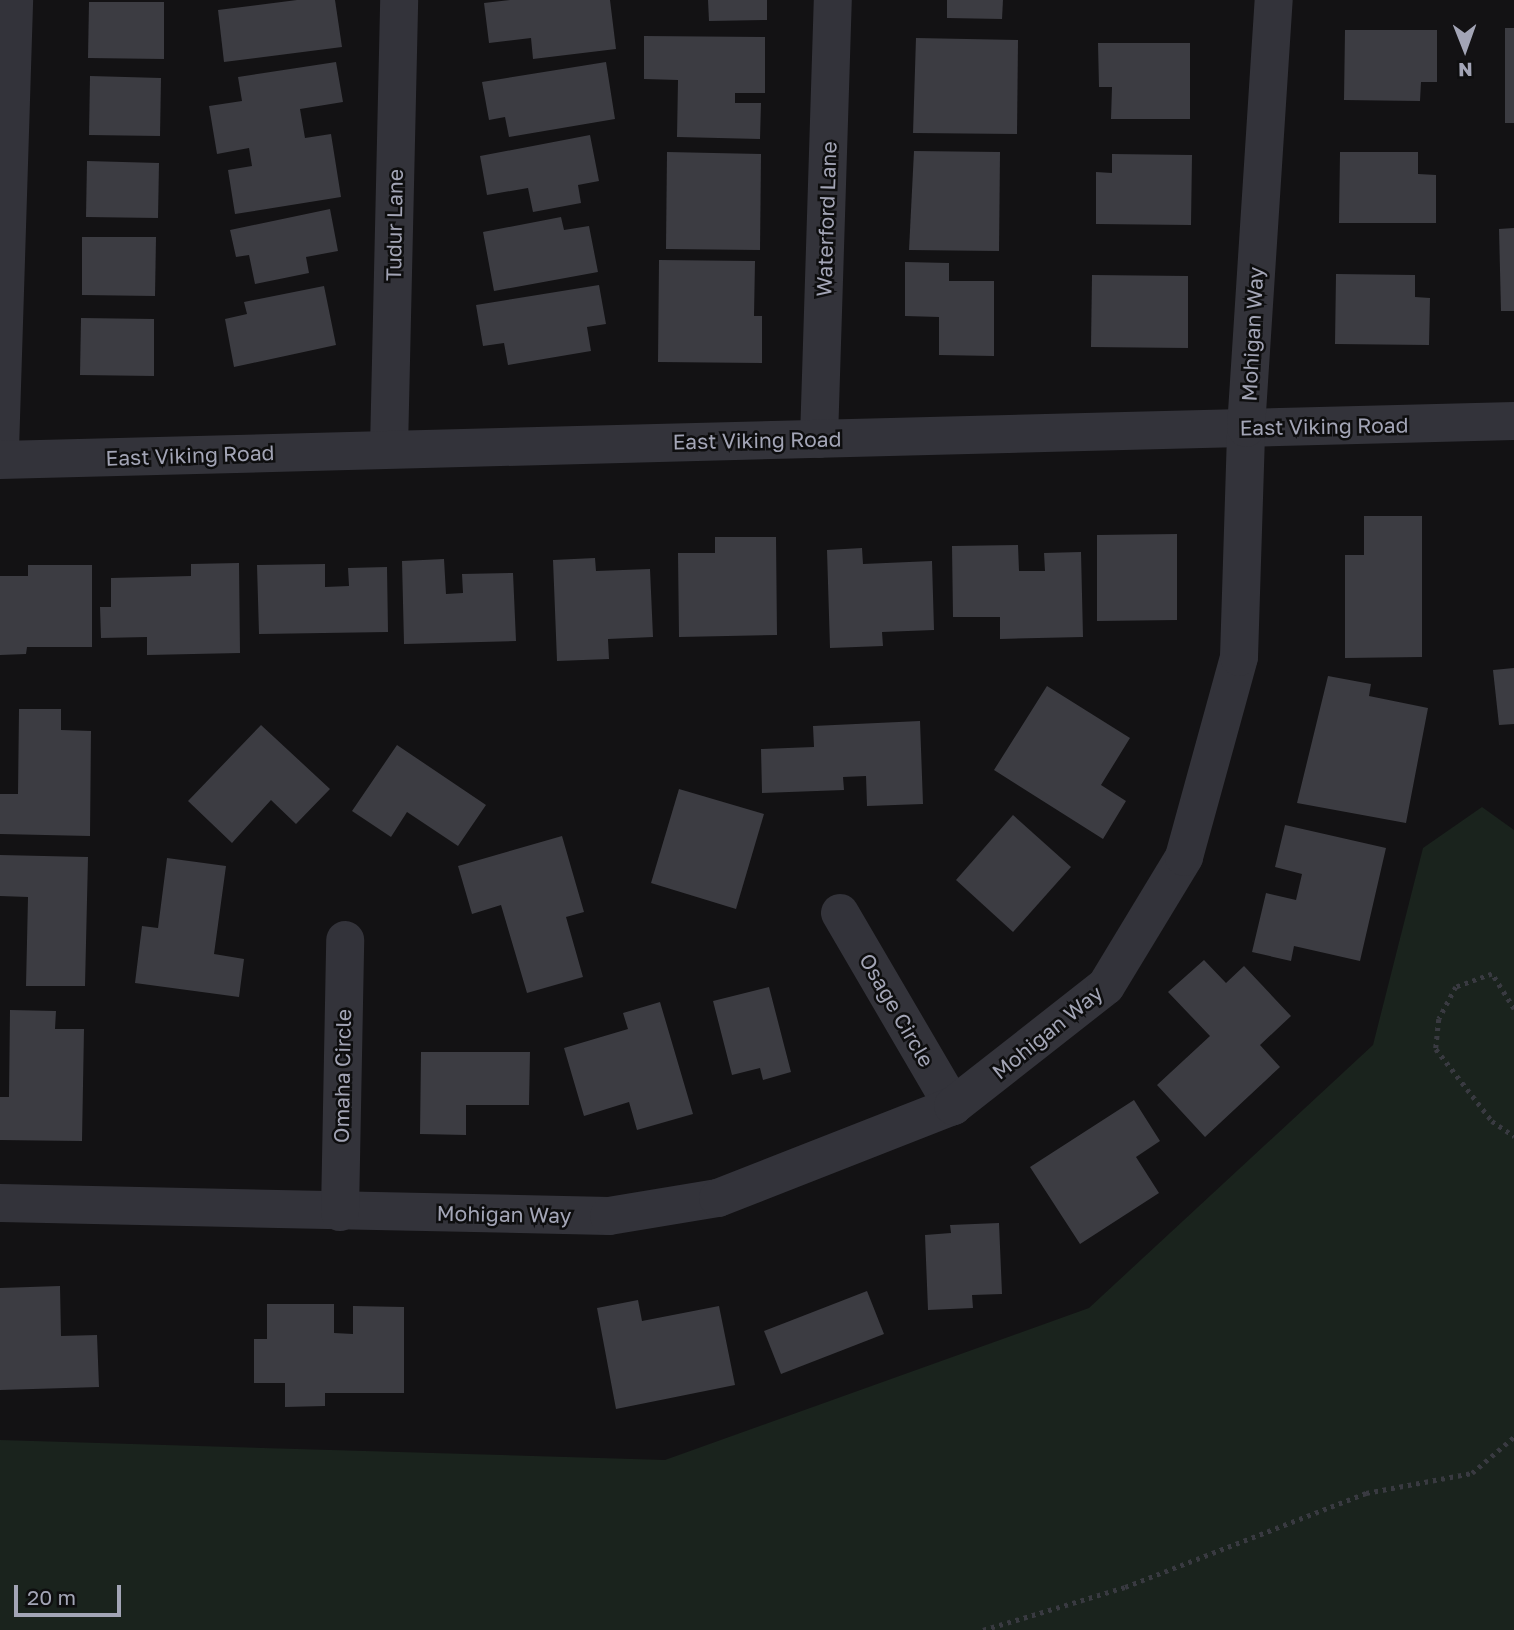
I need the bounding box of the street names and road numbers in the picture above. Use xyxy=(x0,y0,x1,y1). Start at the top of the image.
street label: Waterford Lane xyxy=(811,141,841,297)
street label: Tudur Lane xyxy=(380,169,408,281)
street label: Mohigan Way xyxy=(1236,266,1268,402)
street label: East Viking Road xyxy=(1239,412,1409,440)
street label: East Viking Road xyxy=(672,426,842,454)
street label: East Viking Road xyxy=(105,439,275,471)
street label: Osage Circle xyxy=(854,949,940,1071)
street label: Mohigan Way xyxy=(987,980,1107,1084)
street label: Omaha Circle xyxy=(328,1009,356,1143)
street label: Mohigan Way xyxy=(436,1200,572,1228)

